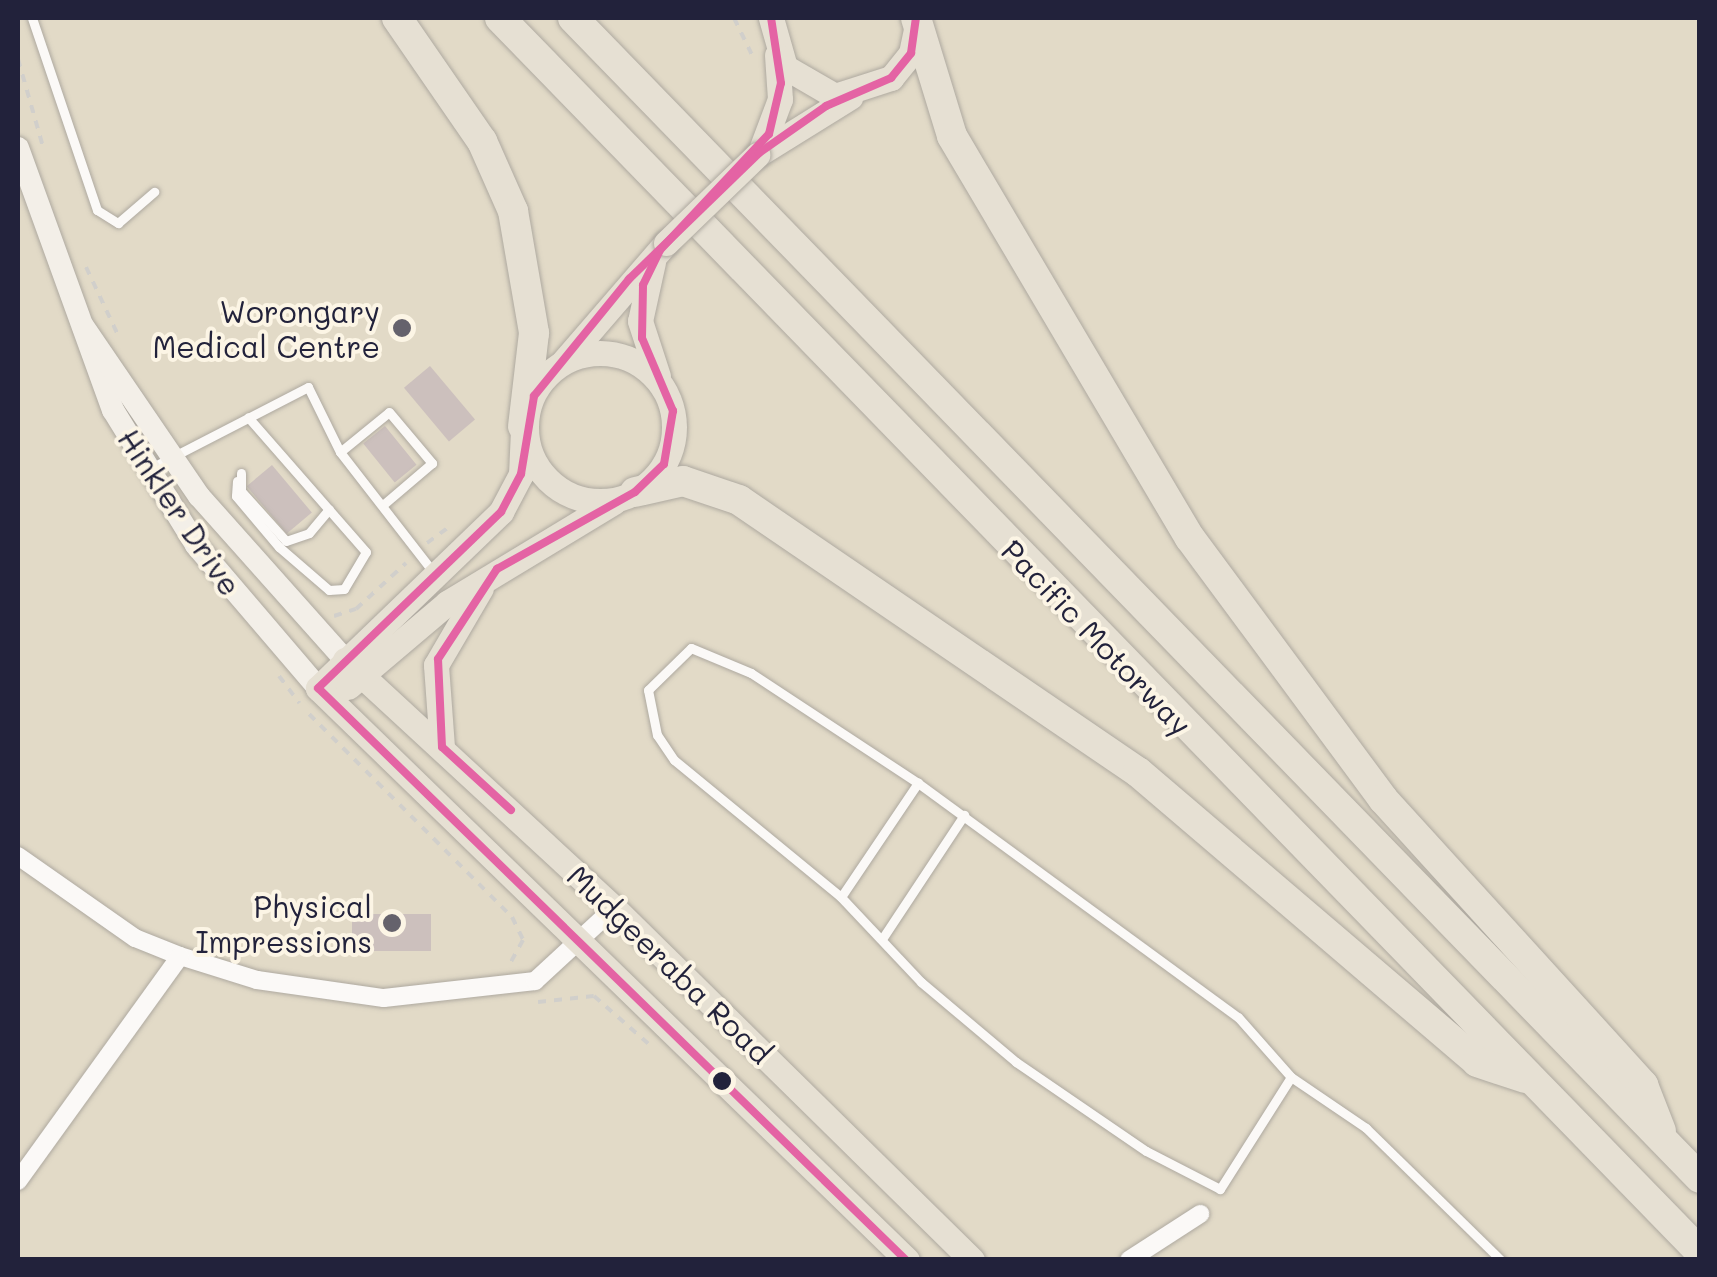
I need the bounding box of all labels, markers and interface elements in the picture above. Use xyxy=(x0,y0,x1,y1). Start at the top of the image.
place label: Worongary Medical Centre xyxy=(152,293,380,364)
marker: Worongary Medical Centre xyxy=(389,315,415,341)
street label: Hinkler Drive xyxy=(111,422,249,602)
street label: Pacific Motorway xyxy=(995,532,1199,742)
street label: Mudgeeraba Road xyxy=(560,857,780,1071)
place label: Physical Impressions xyxy=(195,888,372,958)
marker: Physical Impressions xyxy=(381,912,403,934)
unlabelled marker xyxy=(712,1071,732,1091)

